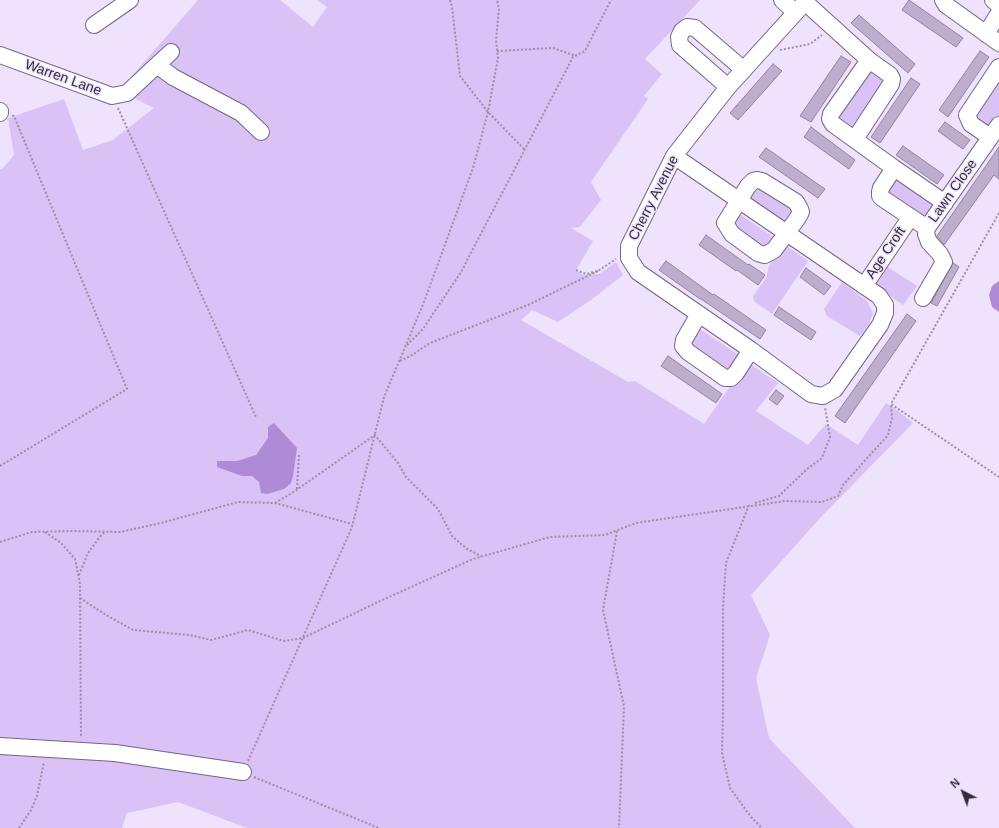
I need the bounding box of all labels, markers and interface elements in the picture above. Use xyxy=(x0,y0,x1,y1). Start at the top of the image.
street label: Warren Lane xyxy=(22,56,104,100)
street label: Cherry Avenue xyxy=(625,153,683,243)
street label: Lawn Close xyxy=(925,156,981,226)
street label: Age Croft xyxy=(863,224,909,282)
north arrow xyxy=(943,772,983,812)
text: N xyxy=(948,776,962,790)

